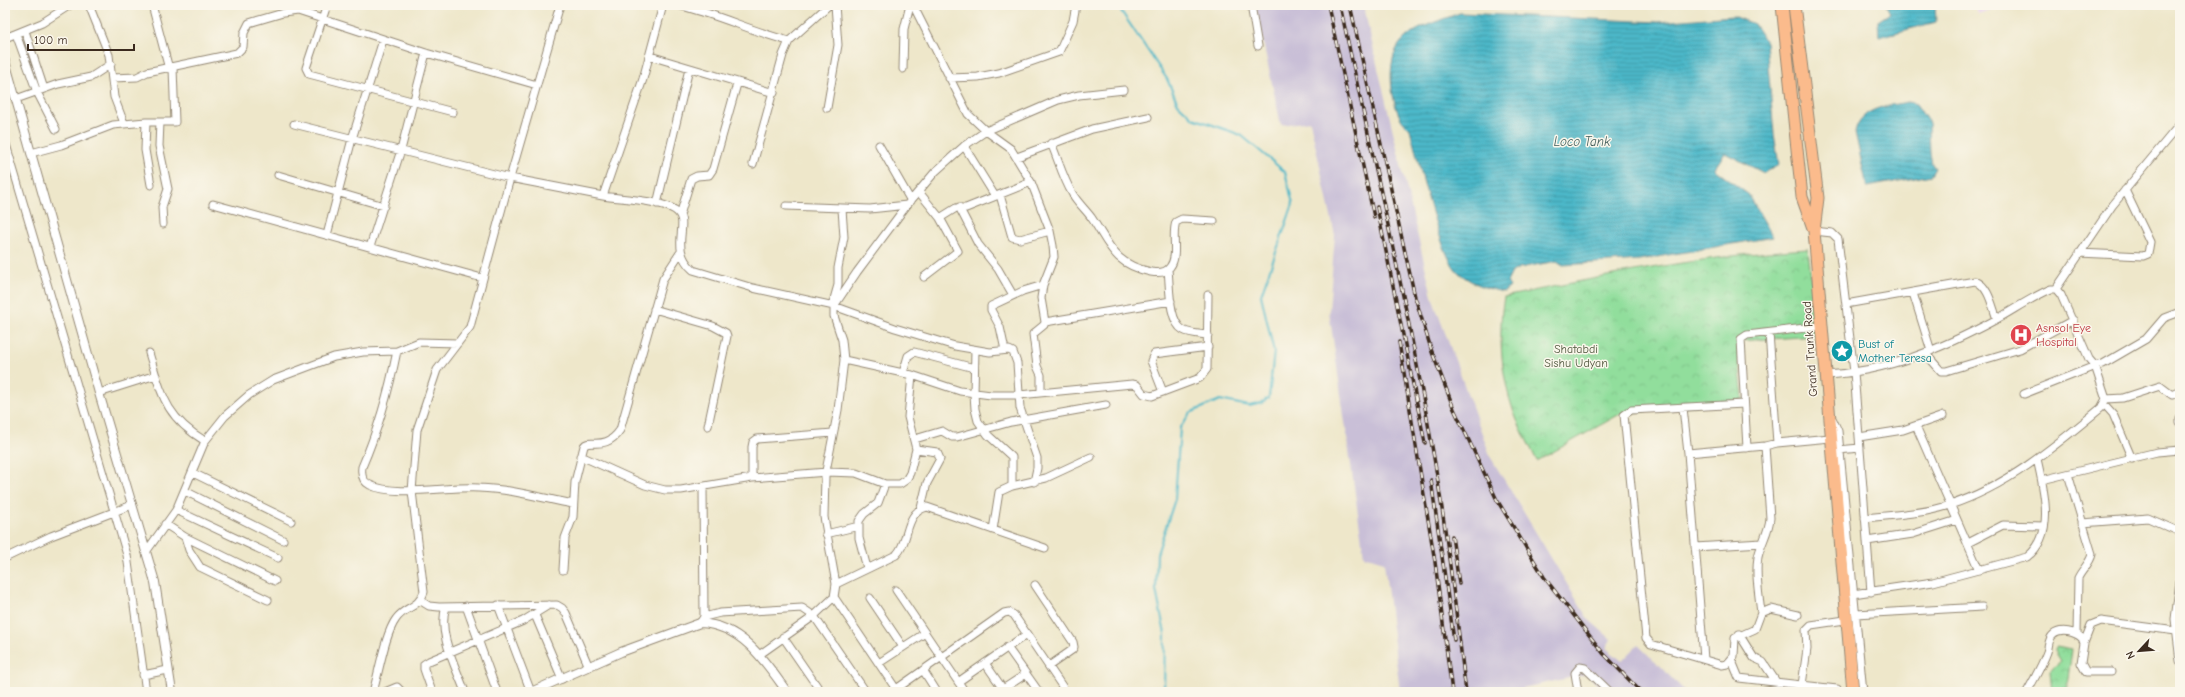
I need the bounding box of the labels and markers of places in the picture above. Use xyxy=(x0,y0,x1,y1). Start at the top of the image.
place label: Asnsol Eye Hospital xyxy=(2036,321,2091,349)
hospital icon: Asnsol Eye Hospital xyxy=(2008,322,2034,348)
place label: Bust of Mother Teresa xyxy=(1858,337,1932,365)
place icon: Bust of Mother Teresa xyxy=(1829,338,1855,364)

